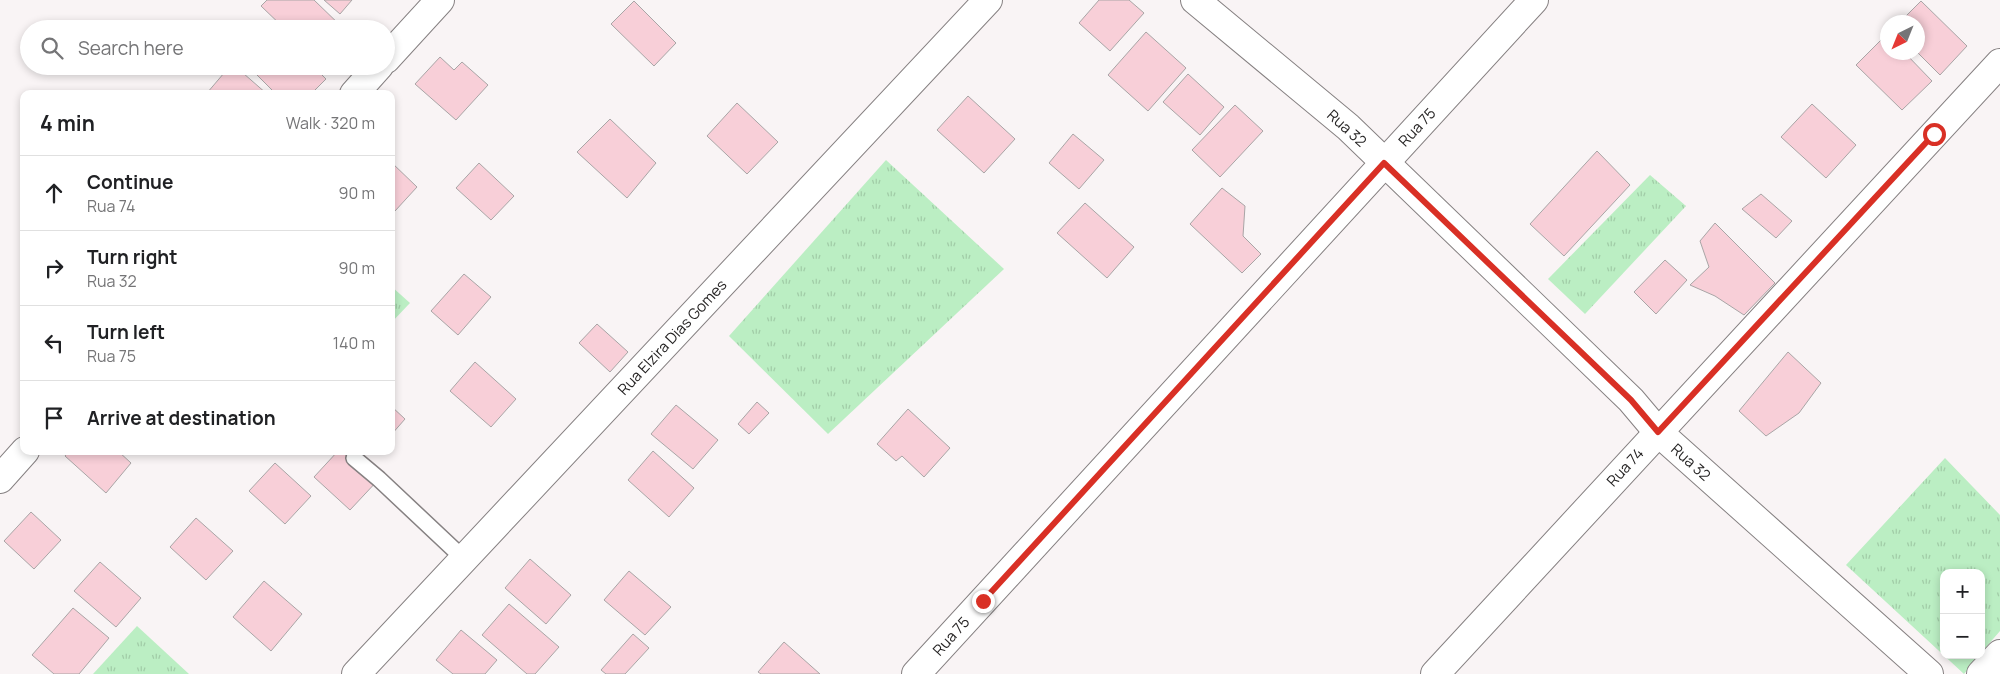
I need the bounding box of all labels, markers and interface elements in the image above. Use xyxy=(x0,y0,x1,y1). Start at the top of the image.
north arrow xyxy=(1880,15,1925,60)
search box xyxy=(20,20,395,75)
icon: search xyxy=(38,34,66,62)
text: Search here xyxy=(78,35,184,61)
street label: Rua 75 xyxy=(1394,103,1440,151)
street label: Rua 32 xyxy=(1323,105,1371,151)
text: 4 min xyxy=(40,109,95,137)
text: Walk · 320 m xyxy=(286,112,375,134)
route start xyxy=(1923,123,1946,146)
text: Continue xyxy=(87,169,173,195)
icon: ahead xyxy=(40,179,68,207)
text: 90 m xyxy=(339,182,375,204)
text: Rua 74 xyxy=(87,195,136,217)
text: Turn right xyxy=(87,244,177,270)
icon: right xyxy=(40,254,68,282)
text: 90 m xyxy=(339,257,375,279)
text: Rua 32 xyxy=(87,270,137,292)
street label: Rua Elzira Dias Gomes xyxy=(613,274,731,399)
text: Turn left xyxy=(87,319,165,345)
icon: left xyxy=(40,329,68,357)
text: 140 m xyxy=(333,332,375,354)
text: Rua 75 xyxy=(87,345,136,367)
icon: arrive xyxy=(40,404,68,432)
text: Arrive at destination xyxy=(87,405,276,431)
street label: Rua 32 xyxy=(1667,439,1715,485)
street label: Rua 74 xyxy=(1602,443,1648,491)
map controls xyxy=(1940,569,1985,659)
button: + xyxy=(1940,569,1985,614)
route end xyxy=(972,590,995,613)
street label: Rua 75 xyxy=(928,612,974,660)
button: − xyxy=(1940,614,1985,659)

